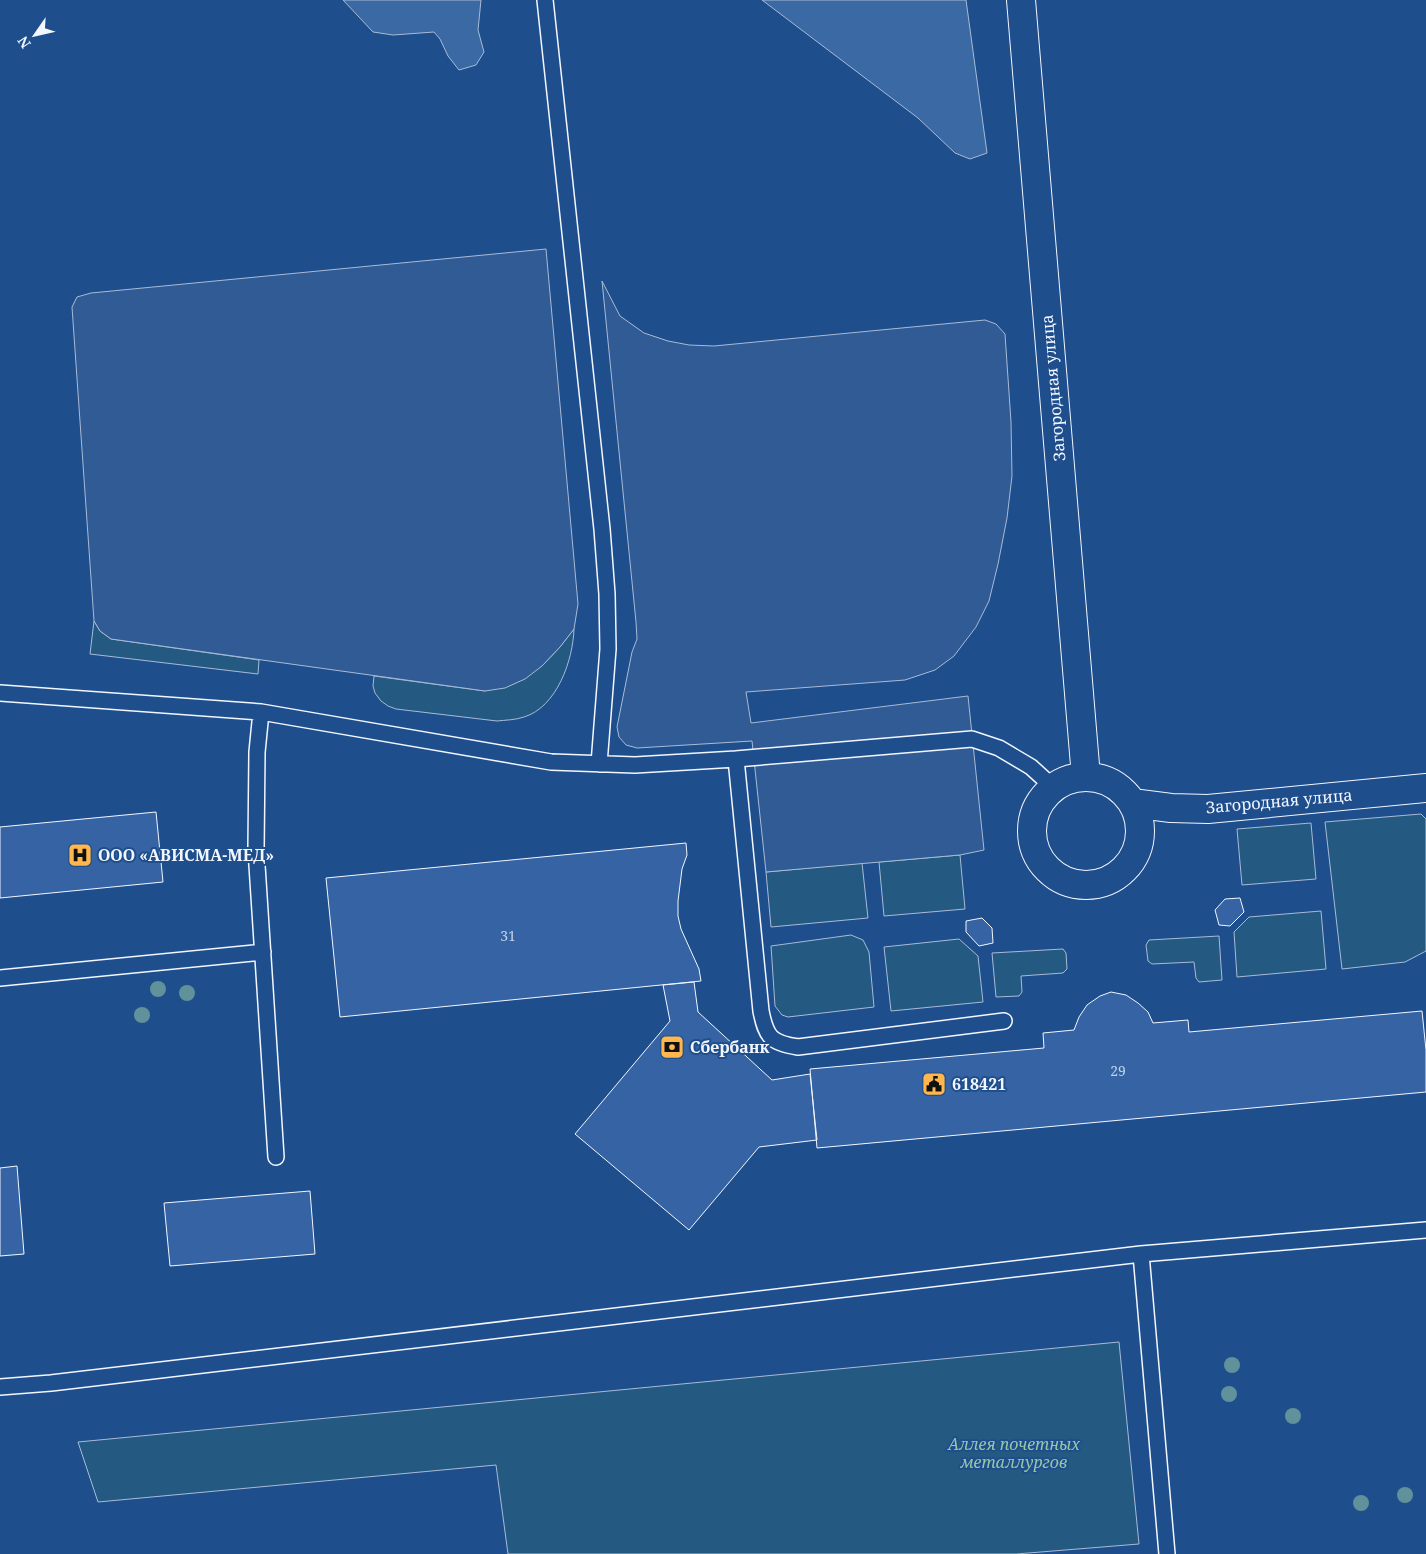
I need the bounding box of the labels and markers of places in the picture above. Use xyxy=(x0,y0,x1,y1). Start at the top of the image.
hospital icon: ООО «АВИСМА-МЕД» xyxy=(67,842,93,868)
place label: ООО «АВИСМА-МЕД» xyxy=(98,844,274,866)
bank icon: Сбербанк xyxy=(659,1034,685,1060)
place label: Сбербанк xyxy=(690,1036,770,1058)
public building icon: 618421 xyxy=(921,1071,947,1097)
place label: 618421 xyxy=(952,1073,1006,1095)

